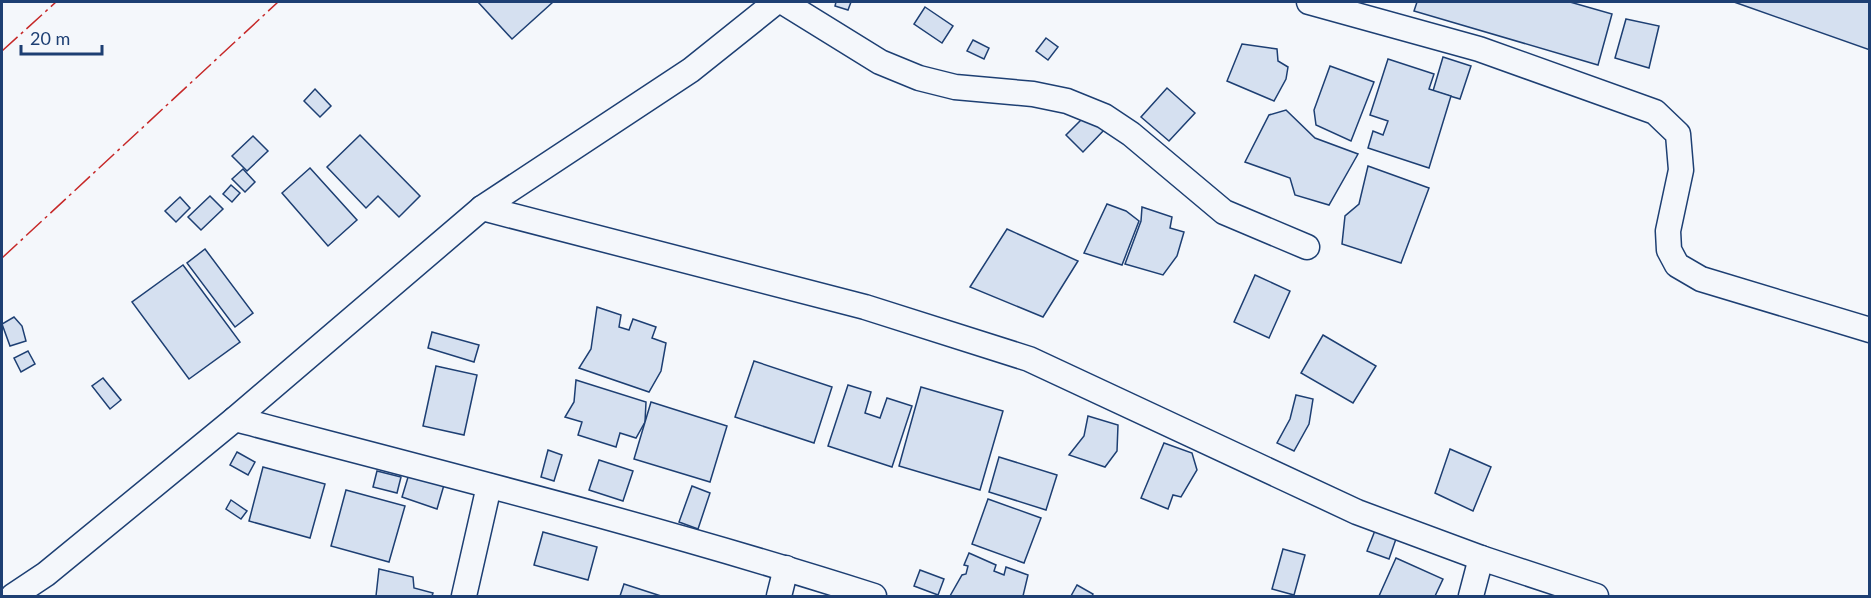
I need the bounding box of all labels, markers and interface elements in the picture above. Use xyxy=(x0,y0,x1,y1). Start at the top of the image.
scale bar xyxy=(21,18,102,56)
text: 20 m xyxy=(30,27,70,49)

